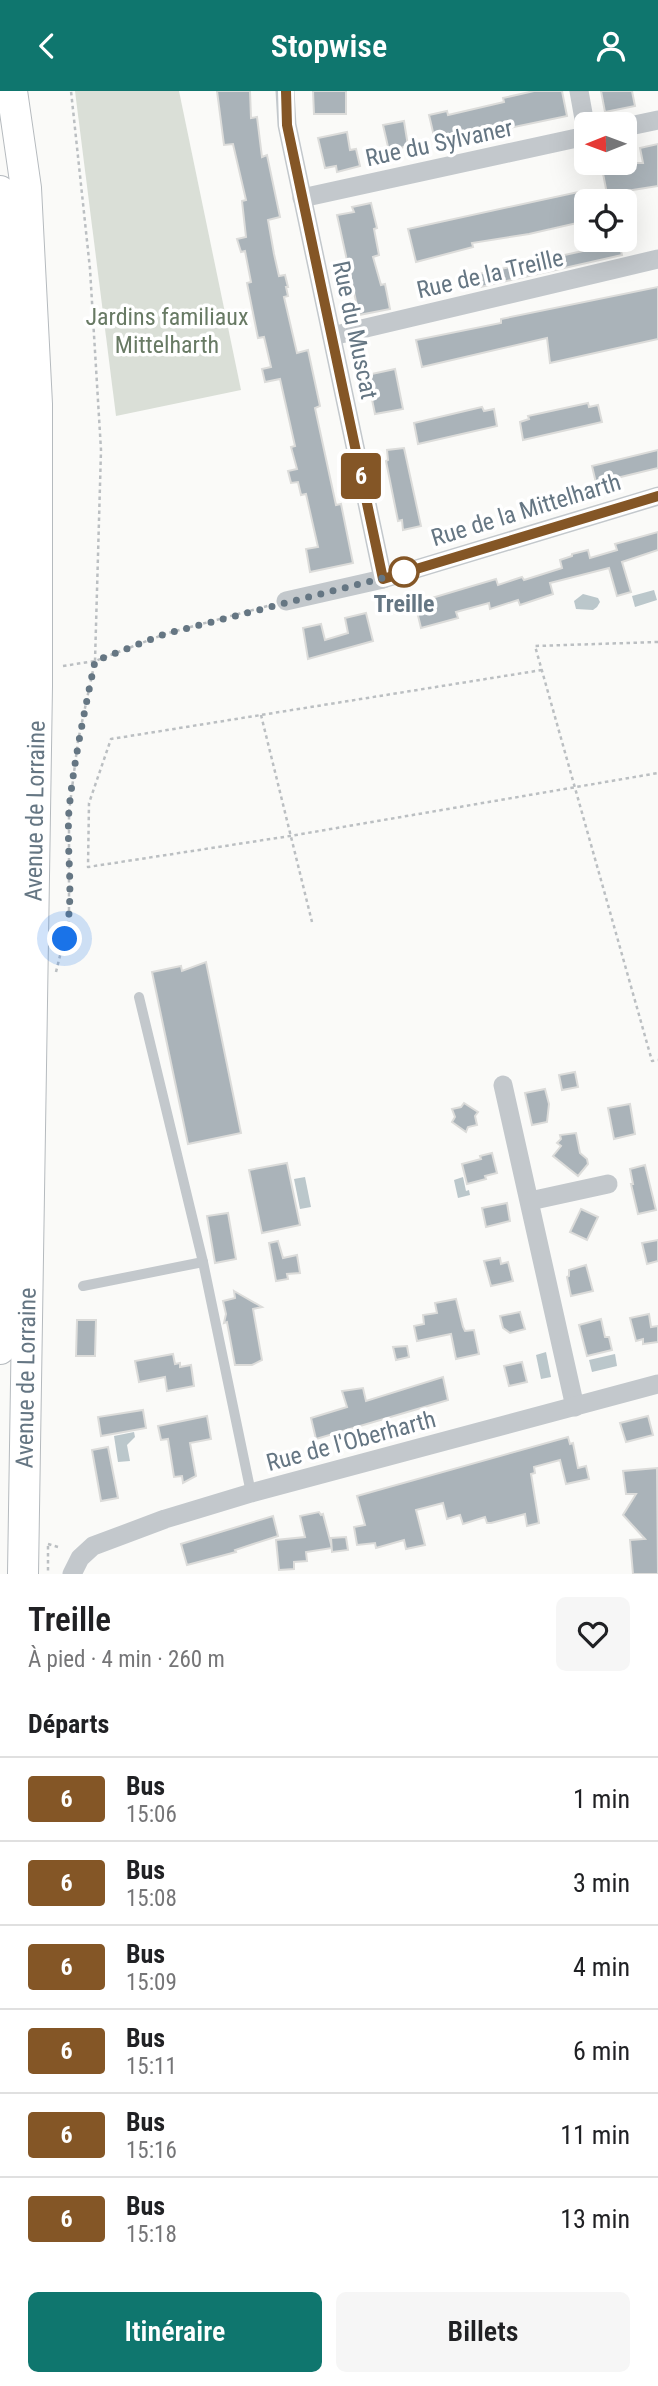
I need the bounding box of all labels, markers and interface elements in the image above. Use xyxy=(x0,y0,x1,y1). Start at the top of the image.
icon: back xyxy=(28,27,66,65)
text: Stopwise xyxy=(271,27,387,65)
icon: person xyxy=(592,27,630,65)
north arrow xyxy=(574,112,637,175)
map controls xyxy=(574,112,637,252)
street label: Rue du Sylvaner xyxy=(363,114,515,172)
button: locate xyxy=(574,189,637,252)
street label: Rue de la Treille xyxy=(414,244,566,304)
street label: Rue du Muscat xyxy=(327,258,383,402)
park label: Jardins familiaux Mittelharth xyxy=(86,303,249,359)
line badge: 6 xyxy=(338,453,384,499)
text: 6 xyxy=(355,462,367,490)
street label: Rue de la Mittelharth xyxy=(428,468,624,552)
marker: Treille xyxy=(389,557,419,587)
place label: Treille xyxy=(373,590,435,618)
street label: Avenue de Lorraine xyxy=(19,720,51,902)
your location xyxy=(47,921,82,956)
street label: Avenue de Lorraine xyxy=(10,1287,42,1469)
street label: Rue de l'Oberharth xyxy=(263,1405,439,1477)
button: heart xyxy=(556,1597,630,1671)
text: Treille xyxy=(28,1600,111,1639)
text: À pied · 4 min · 260 m xyxy=(28,1646,225,1673)
text: Départs xyxy=(28,1709,109,1739)
text: Bus xyxy=(126,1771,165,1801)
text: 1 min xyxy=(573,1784,630,1814)
text: 6 xyxy=(60,1785,73,1813)
text: 15:06 xyxy=(126,1801,177,1828)
text: Bus xyxy=(126,1855,165,1885)
text: 3 min xyxy=(573,1868,630,1898)
text: 6 xyxy=(60,1869,73,1897)
text: 15:08 xyxy=(126,1885,177,1912)
text: Bus xyxy=(126,1939,165,1969)
text: 4 min xyxy=(573,1952,630,1982)
text: 6 xyxy=(60,1953,73,1981)
text: 15:09 xyxy=(126,1969,177,1996)
text: Bus xyxy=(126,2023,165,2053)
text: 6 min xyxy=(573,2036,630,2066)
text: 6 xyxy=(60,2037,73,2065)
text: 15:11 xyxy=(126,2053,177,2080)
text: Bus xyxy=(126,2107,165,2137)
text: 11 min xyxy=(560,2120,630,2150)
text: 6 xyxy=(60,2121,73,2149)
text: 15:16 xyxy=(126,2137,177,2164)
text: Bus xyxy=(126,2191,165,2221)
text: 13 min xyxy=(560,2204,630,2234)
text: 6 xyxy=(60,2205,73,2233)
text: 15:18 xyxy=(126,2221,177,2248)
button: Itinéraire xyxy=(28,2292,322,2372)
button: Billets xyxy=(336,2292,630,2372)

